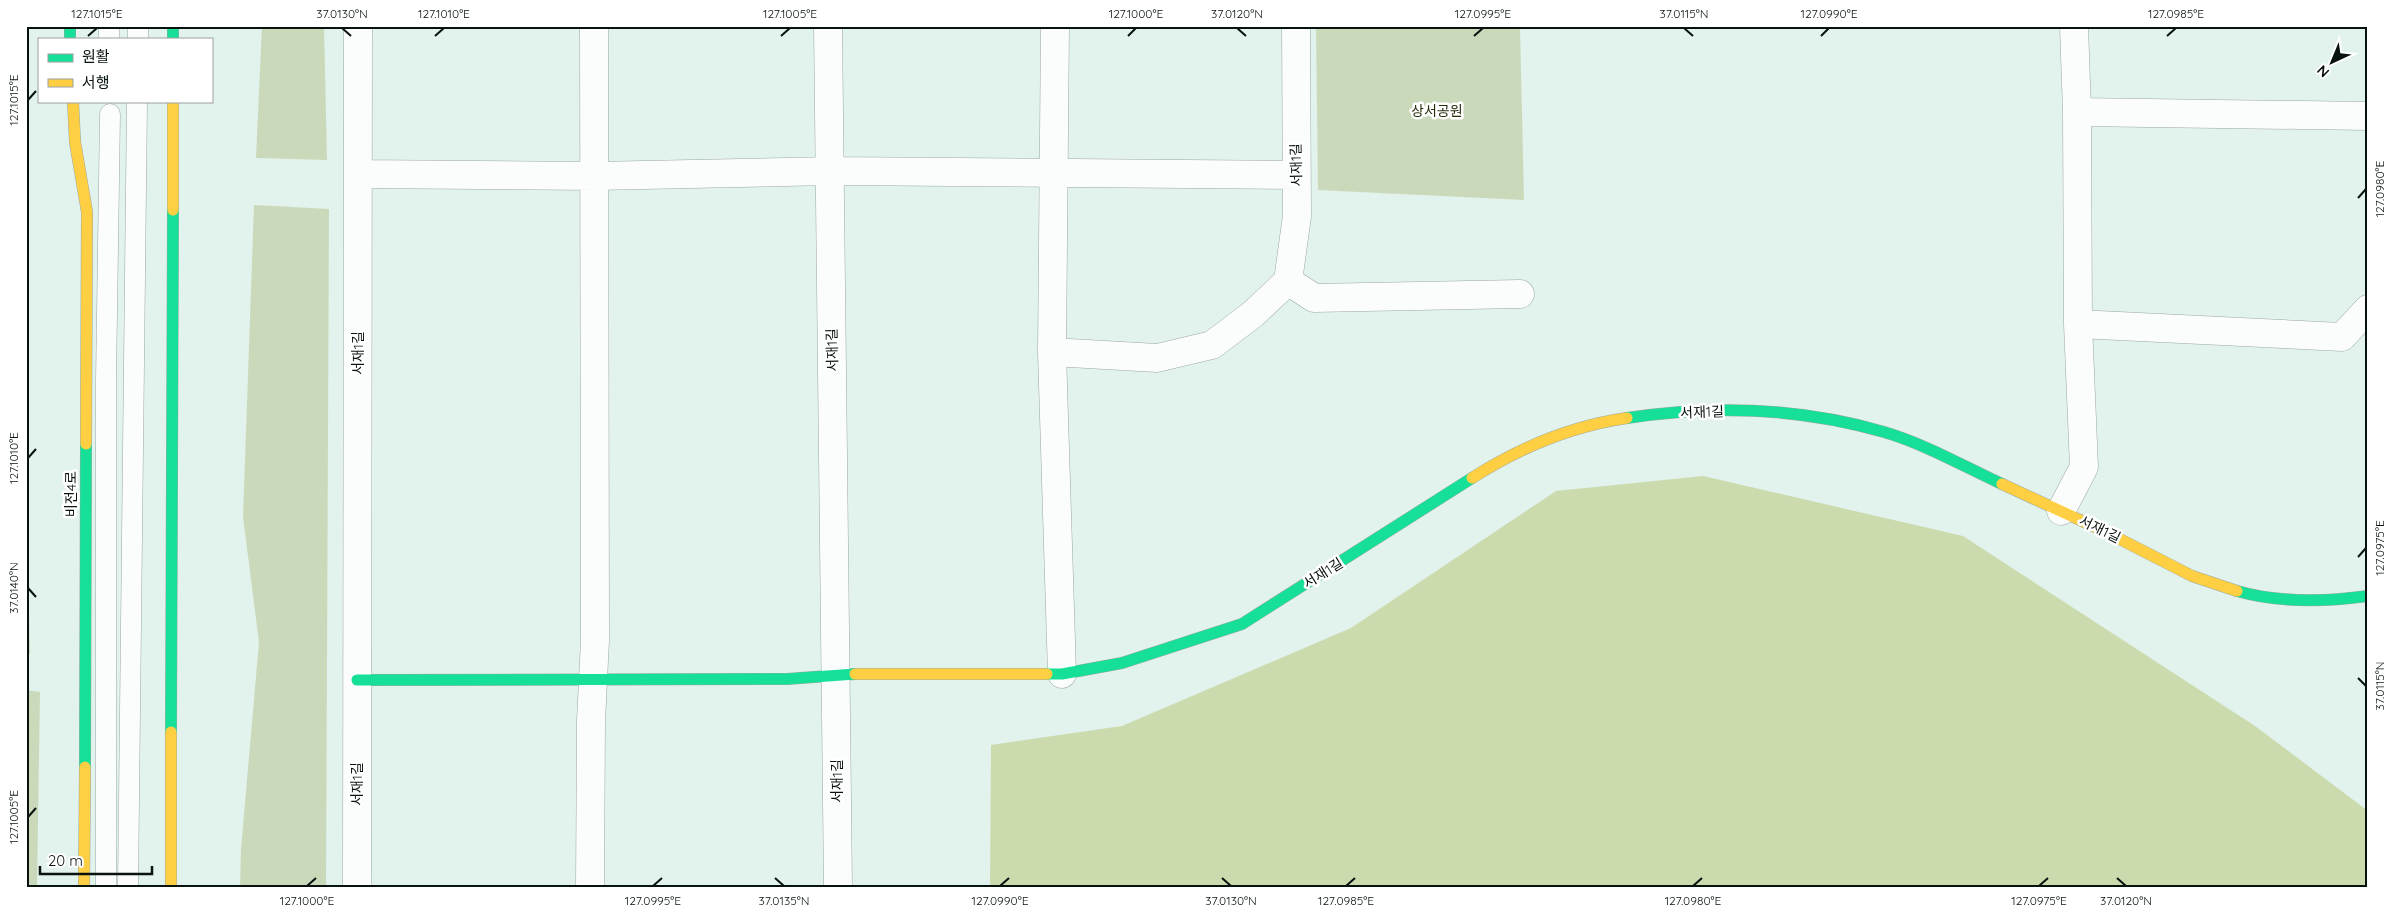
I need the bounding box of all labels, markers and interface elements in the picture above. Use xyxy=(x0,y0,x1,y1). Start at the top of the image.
text: 127.1015°E xyxy=(71,6,123,21)
text: 37.0130°N xyxy=(316,6,368,21)
text: 127.1010°E xyxy=(418,6,470,21)
text: 127.1005°E xyxy=(763,6,817,21)
text: 127.1000°E xyxy=(1109,6,1163,21)
text: 37.0120°N xyxy=(1211,6,1263,21)
text: 127.0995°E xyxy=(1455,6,1511,21)
text: 37.0115°N xyxy=(1659,6,1709,21)
text: 127.0990°E xyxy=(1801,6,1858,21)
text: 127.0985°E xyxy=(2148,6,2204,21)
legend xyxy=(38,38,212,102)
north arrow xyxy=(2306,38,2356,88)
text: 원활 xyxy=(82,47,110,66)
text: N xyxy=(2313,61,2333,81)
text: 서행 xyxy=(82,73,110,92)
text: 127.1015°E xyxy=(6,74,21,126)
park label: 상서공원 xyxy=(1411,102,1463,120)
street label: 서재1길 xyxy=(1287,143,1305,187)
text: 127.0980°E xyxy=(2372,160,2387,217)
street label: 서재1길 xyxy=(823,328,841,372)
street label: 서재1길 xyxy=(349,331,367,375)
street label: 서재1길 xyxy=(1680,402,1724,422)
text: 127.1010°E xyxy=(6,432,21,484)
street label: 비전4로 xyxy=(62,471,80,517)
street label: 서재1길 xyxy=(2076,511,2124,547)
text: 127.0975°E xyxy=(2372,520,2387,576)
street label: 서재1길 xyxy=(1300,554,1346,592)
text: 37.0140°N xyxy=(6,562,21,614)
text: 37.0115°N xyxy=(2372,661,2387,711)
street label: 서재1길 xyxy=(828,759,846,803)
street label: 서재1길 xyxy=(348,762,366,806)
text: 127.1005°E xyxy=(6,790,21,844)
scale bar xyxy=(40,844,152,876)
text: 20 m xyxy=(48,851,83,870)
text: 127.1000°E xyxy=(280,893,334,908)
text: 127.0995°E xyxy=(625,893,681,908)
text: 37.0135°N xyxy=(759,893,810,908)
text: 127.0990°E xyxy=(972,893,1029,908)
text: 37.0130°N xyxy=(1205,893,1257,908)
text: 127.0985°E xyxy=(1318,893,1374,908)
text: 127.0980°E xyxy=(1665,893,1722,908)
text: 127.0975°E xyxy=(2011,893,2067,908)
text: 37.0120°N xyxy=(2100,893,2152,908)

